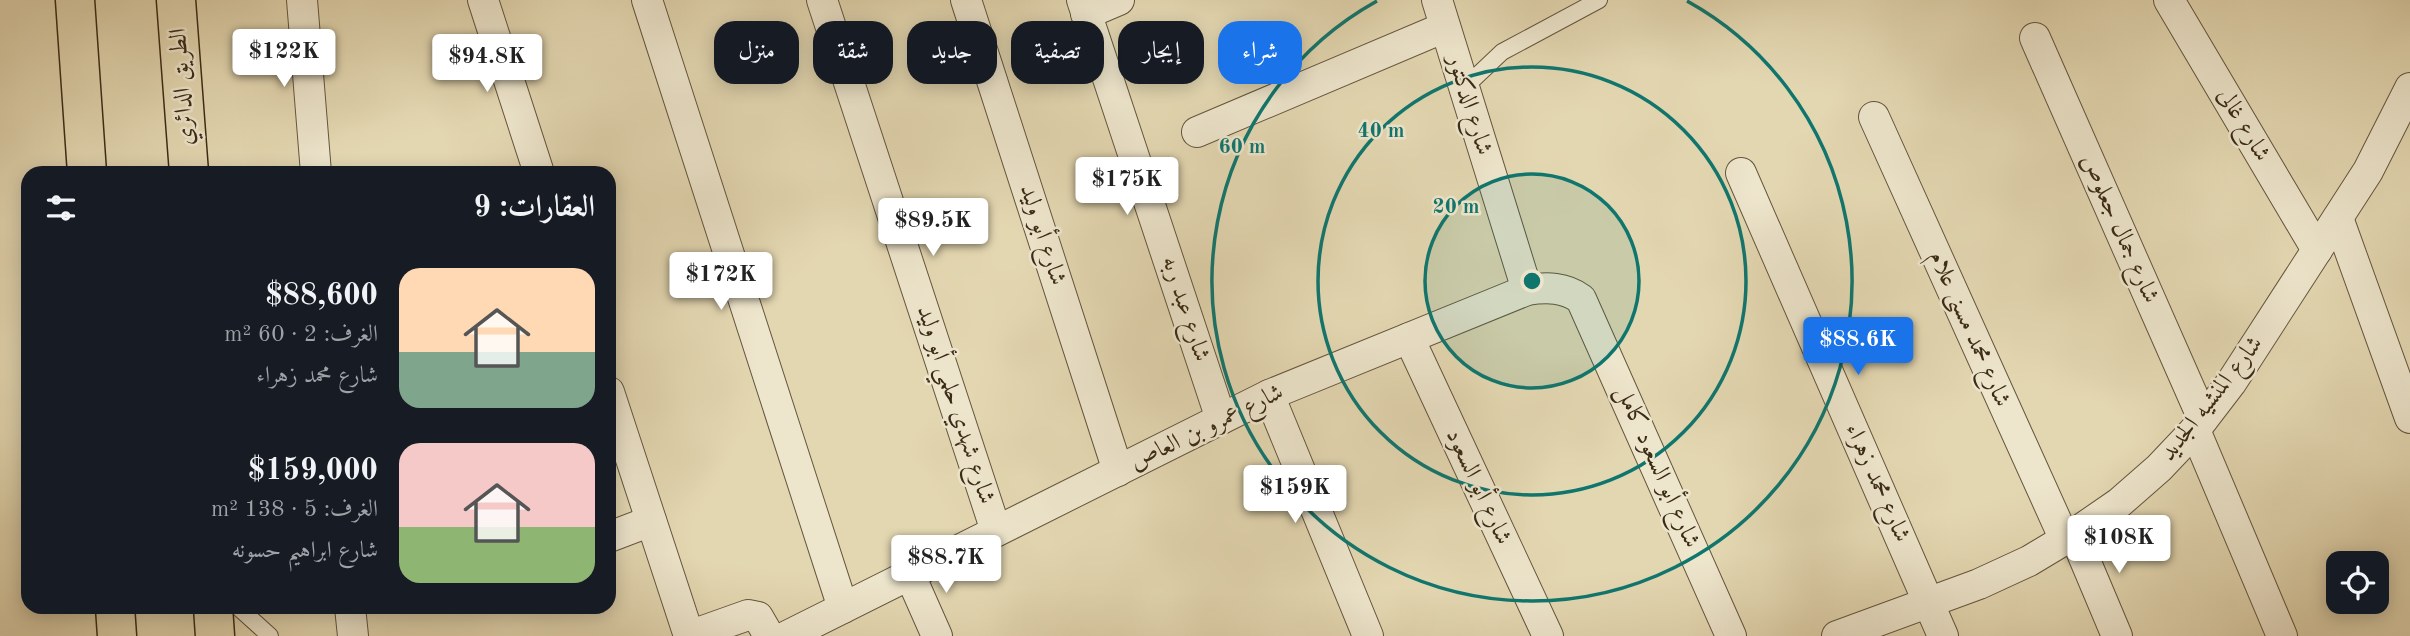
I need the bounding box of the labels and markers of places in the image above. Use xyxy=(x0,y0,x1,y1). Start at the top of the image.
pin: $122K xyxy=(235,29,333,89)
pin: $94.8K xyxy=(430,34,544,94)
pin: $175K xyxy=(1078,158,1176,217)
pin: $89.5K xyxy=(876,198,990,258)
pin: $172K xyxy=(672,252,770,312)
centre of rings xyxy=(1520,269,1544,293)
pin: $88.6K xyxy=(1801,318,1915,377)
pin: $159K xyxy=(1246,466,1344,525)
pin: $108K xyxy=(2070,516,2168,575)
pin: $88.7K xyxy=(889,536,1003,595)

